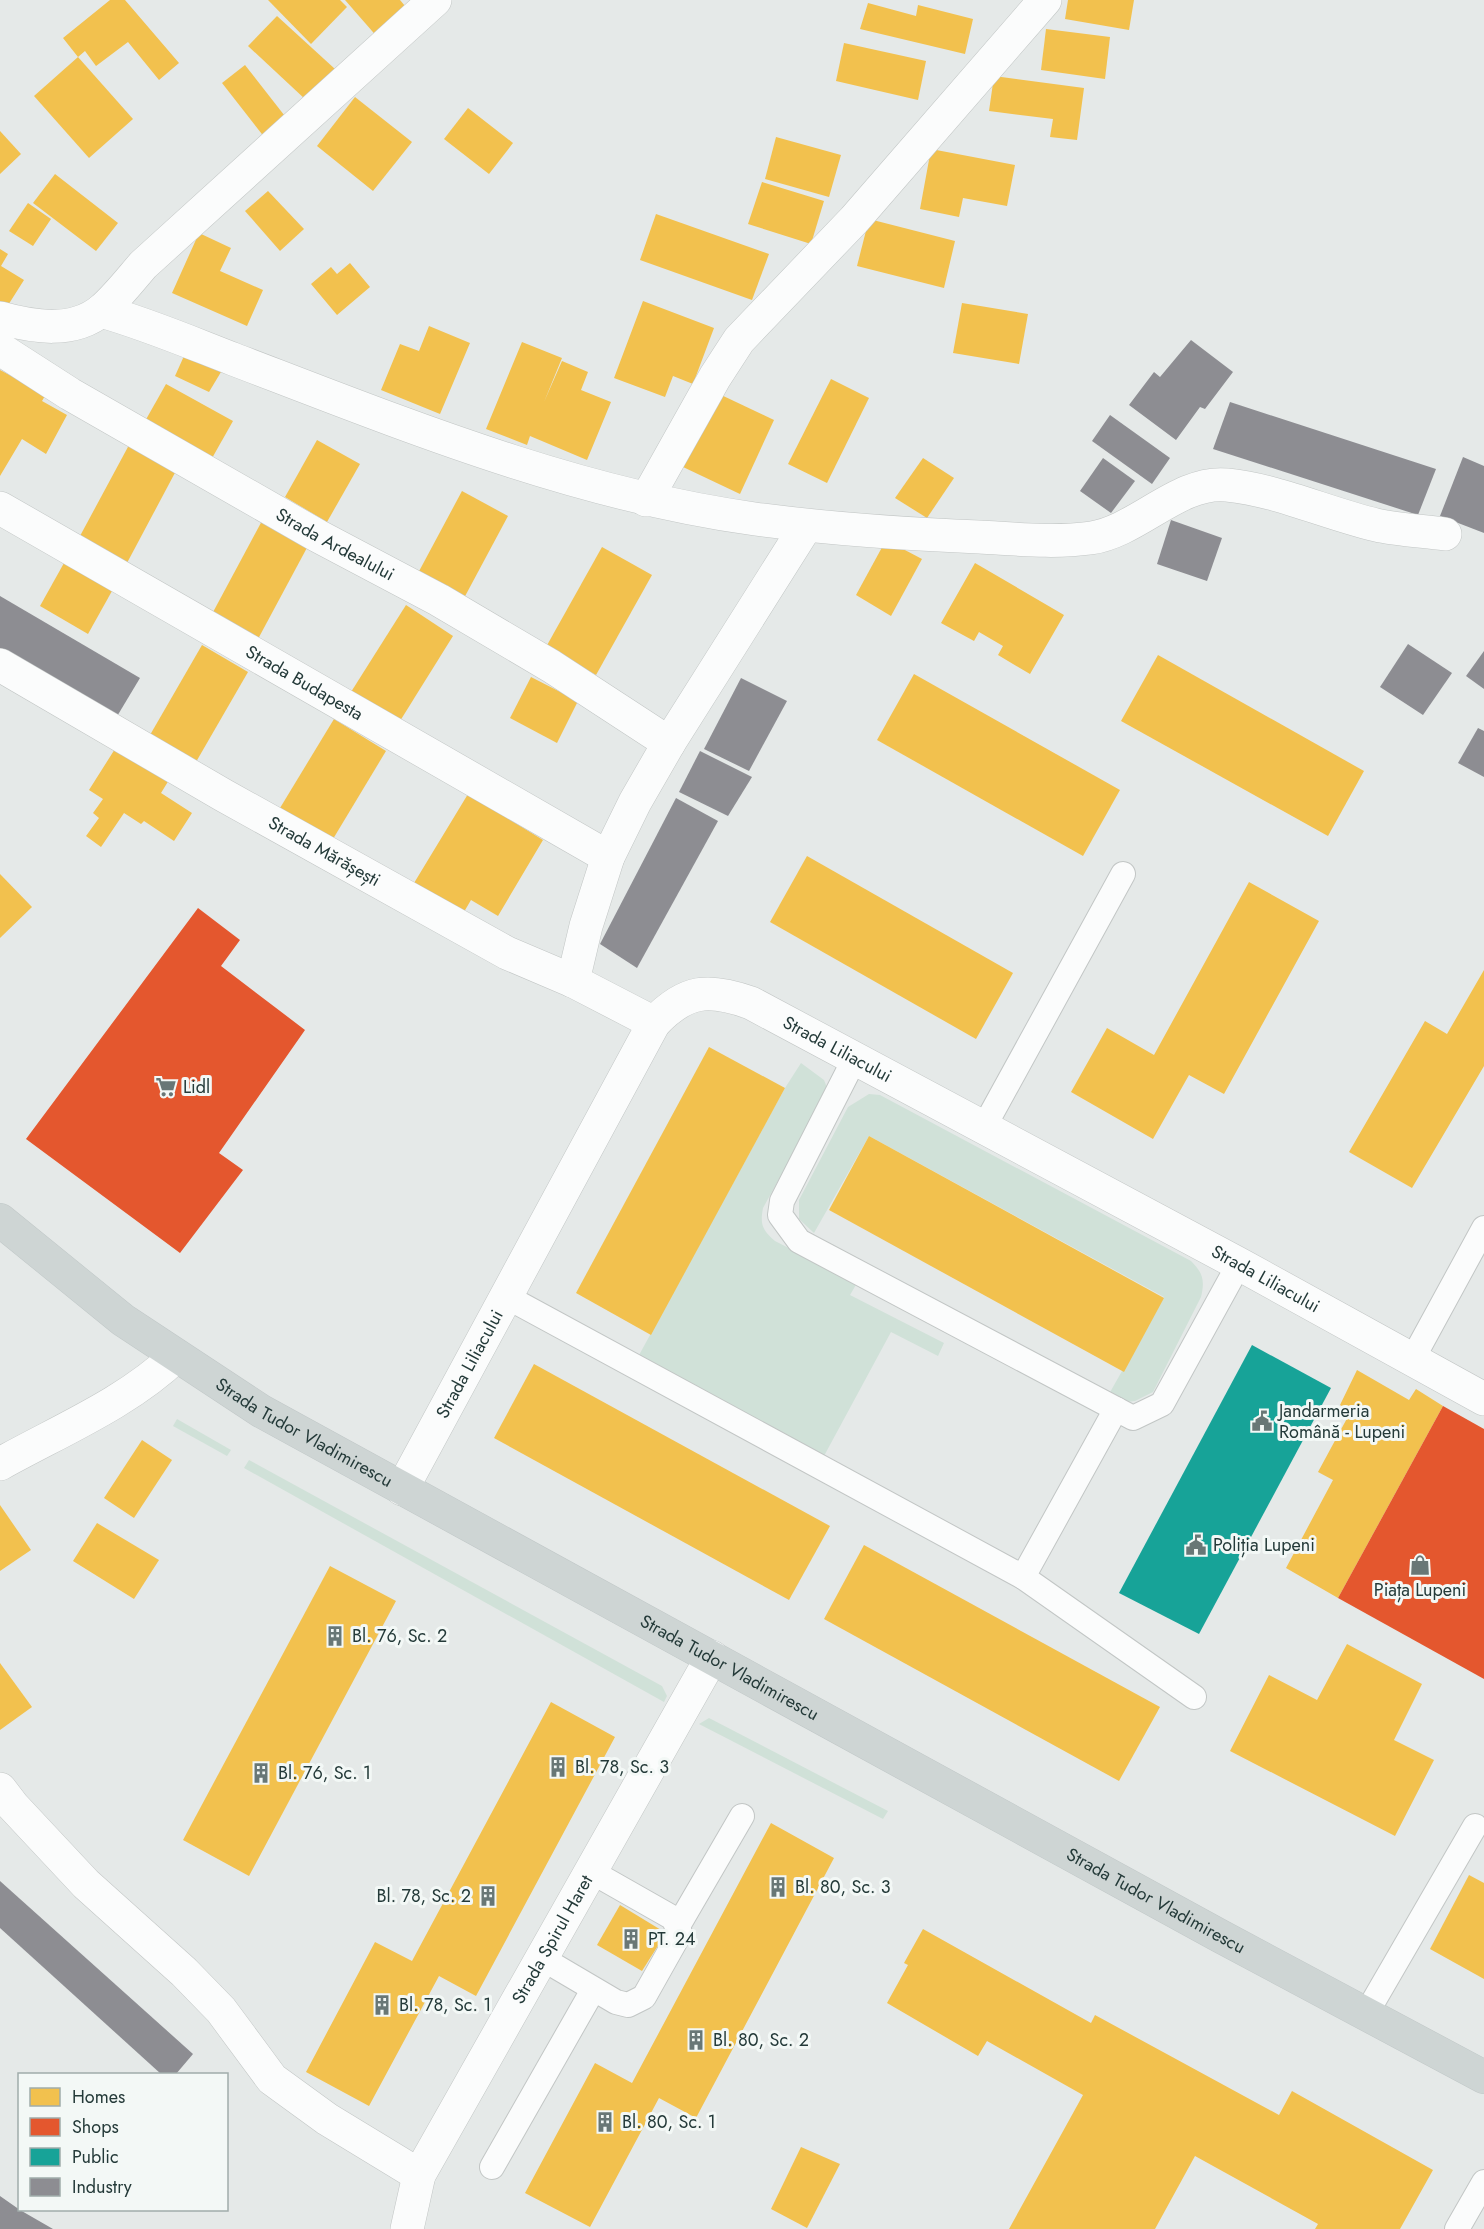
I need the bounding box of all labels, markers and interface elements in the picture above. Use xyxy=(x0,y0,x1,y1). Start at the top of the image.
street label: Strada Ardealului xyxy=(271,501,399,587)
street label: Strada Budapesta xyxy=(241,639,368,727)
street label: Strada Mărășești xyxy=(264,810,385,893)
street label: Strada Liliacului xyxy=(778,1009,896,1089)
place label: Lidl xyxy=(183,1074,210,1100)
supermarket icon: Lidl xyxy=(154,1075,178,1099)
street label: Strada Liliacului xyxy=(1207,1239,1325,1319)
street label: Strada Liliacului xyxy=(430,1305,510,1423)
street label: Strada Tudor Vladimirescu xyxy=(210,1372,397,1494)
place label: Jandarmeria Română - Lupeni xyxy=(1277,1398,1405,1445)
public building icon: Jandarmeria Română - Lupeni xyxy=(1250,1409,1274,1433)
place label: Poliția Lupeni xyxy=(1213,1532,1315,1558)
public building icon: Poliția Lupeni xyxy=(1184,1533,1208,1557)
shop icon: Piața Lupeni xyxy=(1408,1553,1432,1577)
place label: Piața Lupeni xyxy=(1374,1577,1466,1603)
street label: Strada Tudor Vladimirescu xyxy=(635,1608,824,1727)
place label: Bl. 76, Sc. 2 xyxy=(352,1623,447,1649)
building icon: Bl. 76, Sc. 2 xyxy=(323,1624,347,1648)
place label: Bl. 78, Sc. 3 xyxy=(575,1754,669,1780)
building icon: Bl. 78, Sc. 3 xyxy=(546,1755,570,1779)
place label: Bl. 76, Sc. 1 xyxy=(278,1760,371,1786)
building icon: Bl. 76, Sc. 1 xyxy=(249,1761,273,1785)
street label: Strada Tudor Vladimirescu xyxy=(1062,1841,1250,1960)
street label: Strada Spirul Haret xyxy=(505,1870,599,2009)
place label: Bl. 80, Sc. 3 xyxy=(795,1874,891,1900)
building icon: Bl. 80, Sc. 3 xyxy=(766,1875,790,1899)
place label: Bl. 78, Sc. 2 xyxy=(377,1883,471,1909)
building icon: Bl. 78, Sc. 2 xyxy=(476,1884,500,1908)
place label: PT. 24 xyxy=(648,1926,695,1952)
building icon: PT. 24 xyxy=(619,1927,643,1951)
place label: Bl. 78, Sc. 1 xyxy=(399,1992,491,2018)
building icon: Bl. 78, Sc. 1 xyxy=(370,1993,394,2017)
place label: Bl. 80, Sc. 2 xyxy=(713,2027,809,2053)
building icon: Bl. 80, Sc. 2 xyxy=(684,2028,708,2052)
legend xyxy=(18,2073,228,2211)
text: Homes xyxy=(72,2084,125,2110)
place label: Bl. 80, Sc. 1 xyxy=(622,2109,716,2135)
building icon: Bl. 80, Sc. 1 xyxy=(593,2110,617,2134)
text: Shops xyxy=(72,2114,119,2140)
text: Public xyxy=(72,2144,119,2170)
text: Industry xyxy=(72,2174,132,2200)

